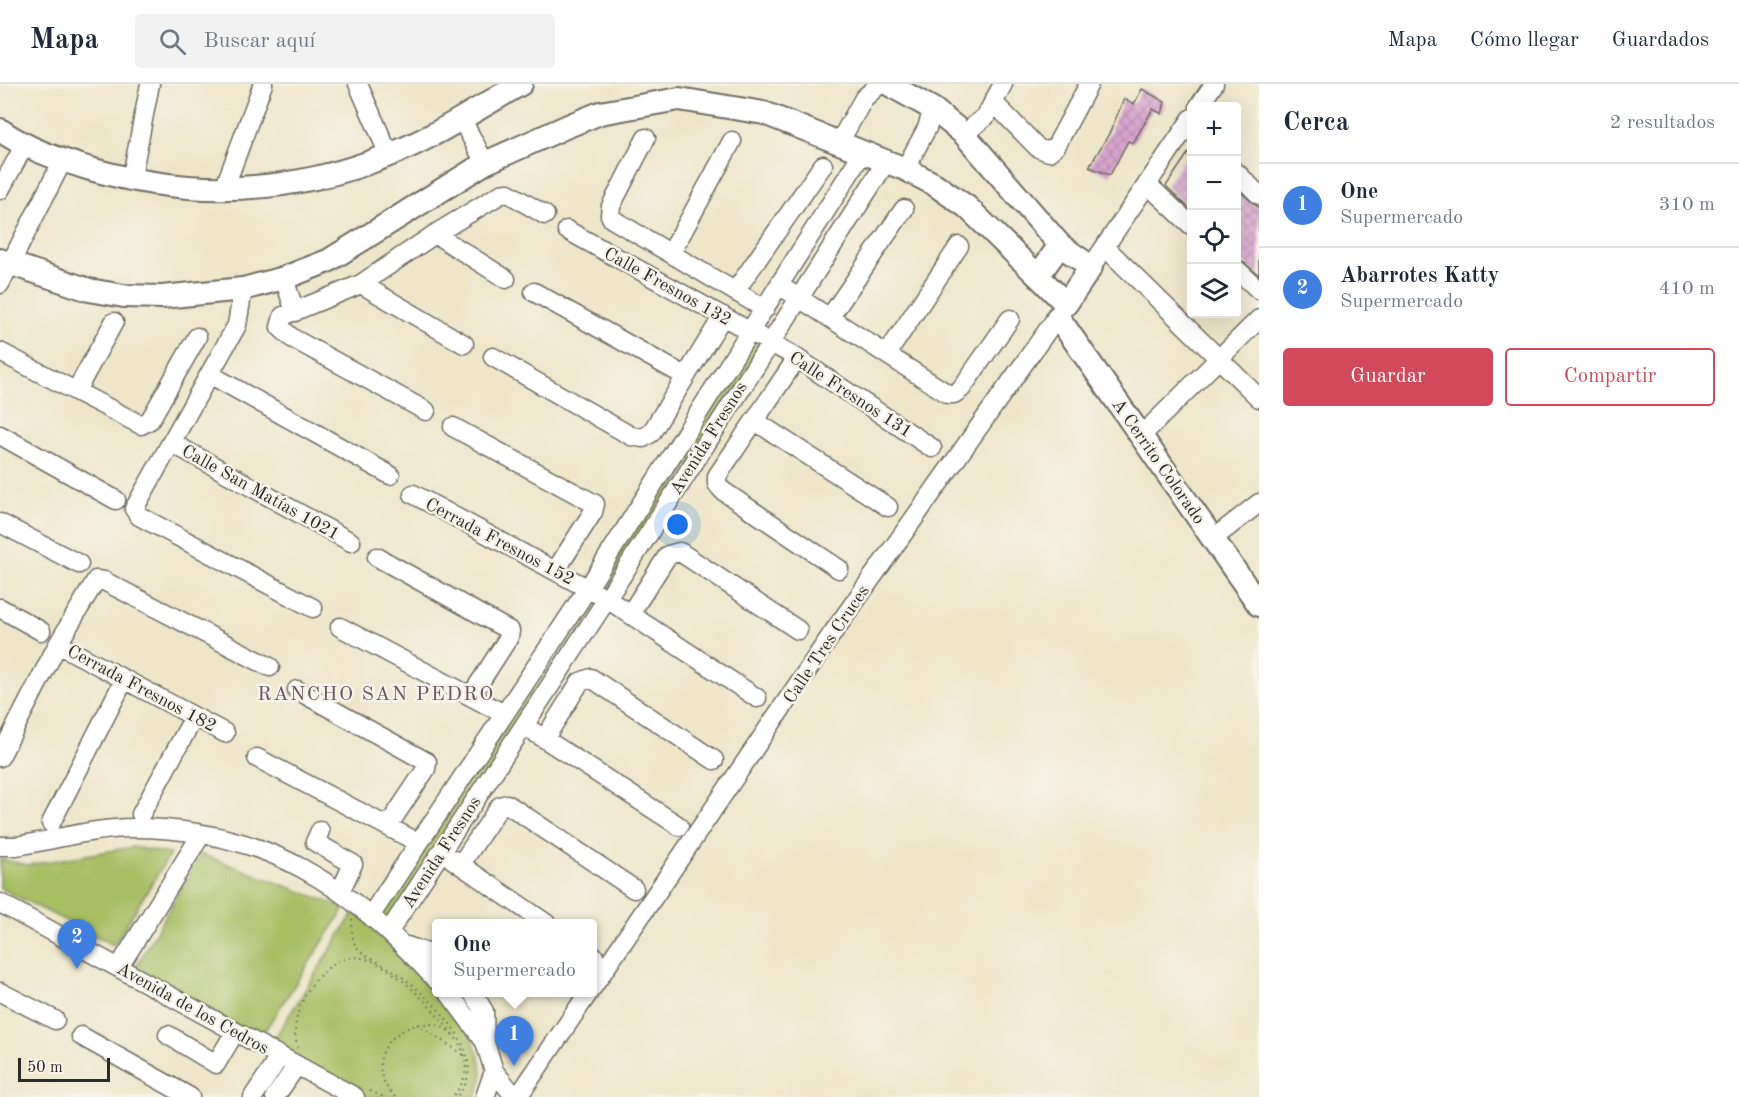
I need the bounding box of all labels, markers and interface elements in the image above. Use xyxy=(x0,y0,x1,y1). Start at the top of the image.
search box xyxy=(135,14,555,68)
icon: search xyxy=(156,25,189,58)
text: Mapa xyxy=(30,27,99,55)
text: Buscar aquí xyxy=(204,30,315,52)
text: Mapa xyxy=(1388,30,1437,51)
text: Cómo llegar xyxy=(1470,30,1579,51)
text: Guardados xyxy=(1612,30,1709,51)
map controls xyxy=(1187,102,1241,318)
button: + xyxy=(1187,102,1241,156)
text: Cerca xyxy=(1283,110,1349,136)
text: 2 resultados xyxy=(1610,113,1715,133)
button: − xyxy=(1187,156,1241,210)
text: One xyxy=(1340,181,1378,203)
text: 1 xyxy=(1297,195,1308,215)
text: 310 m xyxy=(1659,195,1715,215)
text: Supermercado xyxy=(1340,208,1463,228)
button: locate xyxy=(1187,210,1241,264)
street label: Calle Fresnos 132 xyxy=(601,244,734,329)
button: layers xyxy=(1187,264,1241,318)
text: Abarrotes Katty xyxy=(1340,265,1499,287)
text: 2 xyxy=(1297,279,1308,299)
text: 410 m xyxy=(1659,279,1715,299)
text: Supermercado xyxy=(1340,292,1463,312)
street label: Calle Fresnos 131 xyxy=(786,348,915,441)
button: Guardar xyxy=(1283,348,1493,406)
button: Compartir xyxy=(1505,348,1715,406)
street label: Avenida Fresnos xyxy=(667,379,751,498)
street label: A Cerrito Colorado xyxy=(1108,396,1208,528)
street label: Calle San Matías 1021 xyxy=(179,442,342,544)
street label: Cerrada Fresnos 152 xyxy=(422,495,577,589)
your location xyxy=(663,510,692,539)
street label: Calle Tres Cruces xyxy=(781,582,873,707)
street label: Cerrada Fresnos 182 xyxy=(64,642,219,736)
district label: RANCHO SAN PEDRO xyxy=(257,685,495,705)
street label: Avenida Fresnos xyxy=(399,793,485,912)
popup xyxy=(432,919,597,997)
pin: 2 xyxy=(58,920,97,969)
text: One xyxy=(453,934,491,956)
street label: Avenida de los Cedros xyxy=(114,960,272,1058)
text: Supermercado xyxy=(453,961,576,981)
pin: 1 xyxy=(494,1016,534,1066)
scale bar xyxy=(18,1055,110,1082)
text: 50 m xyxy=(27,1060,63,1076)

